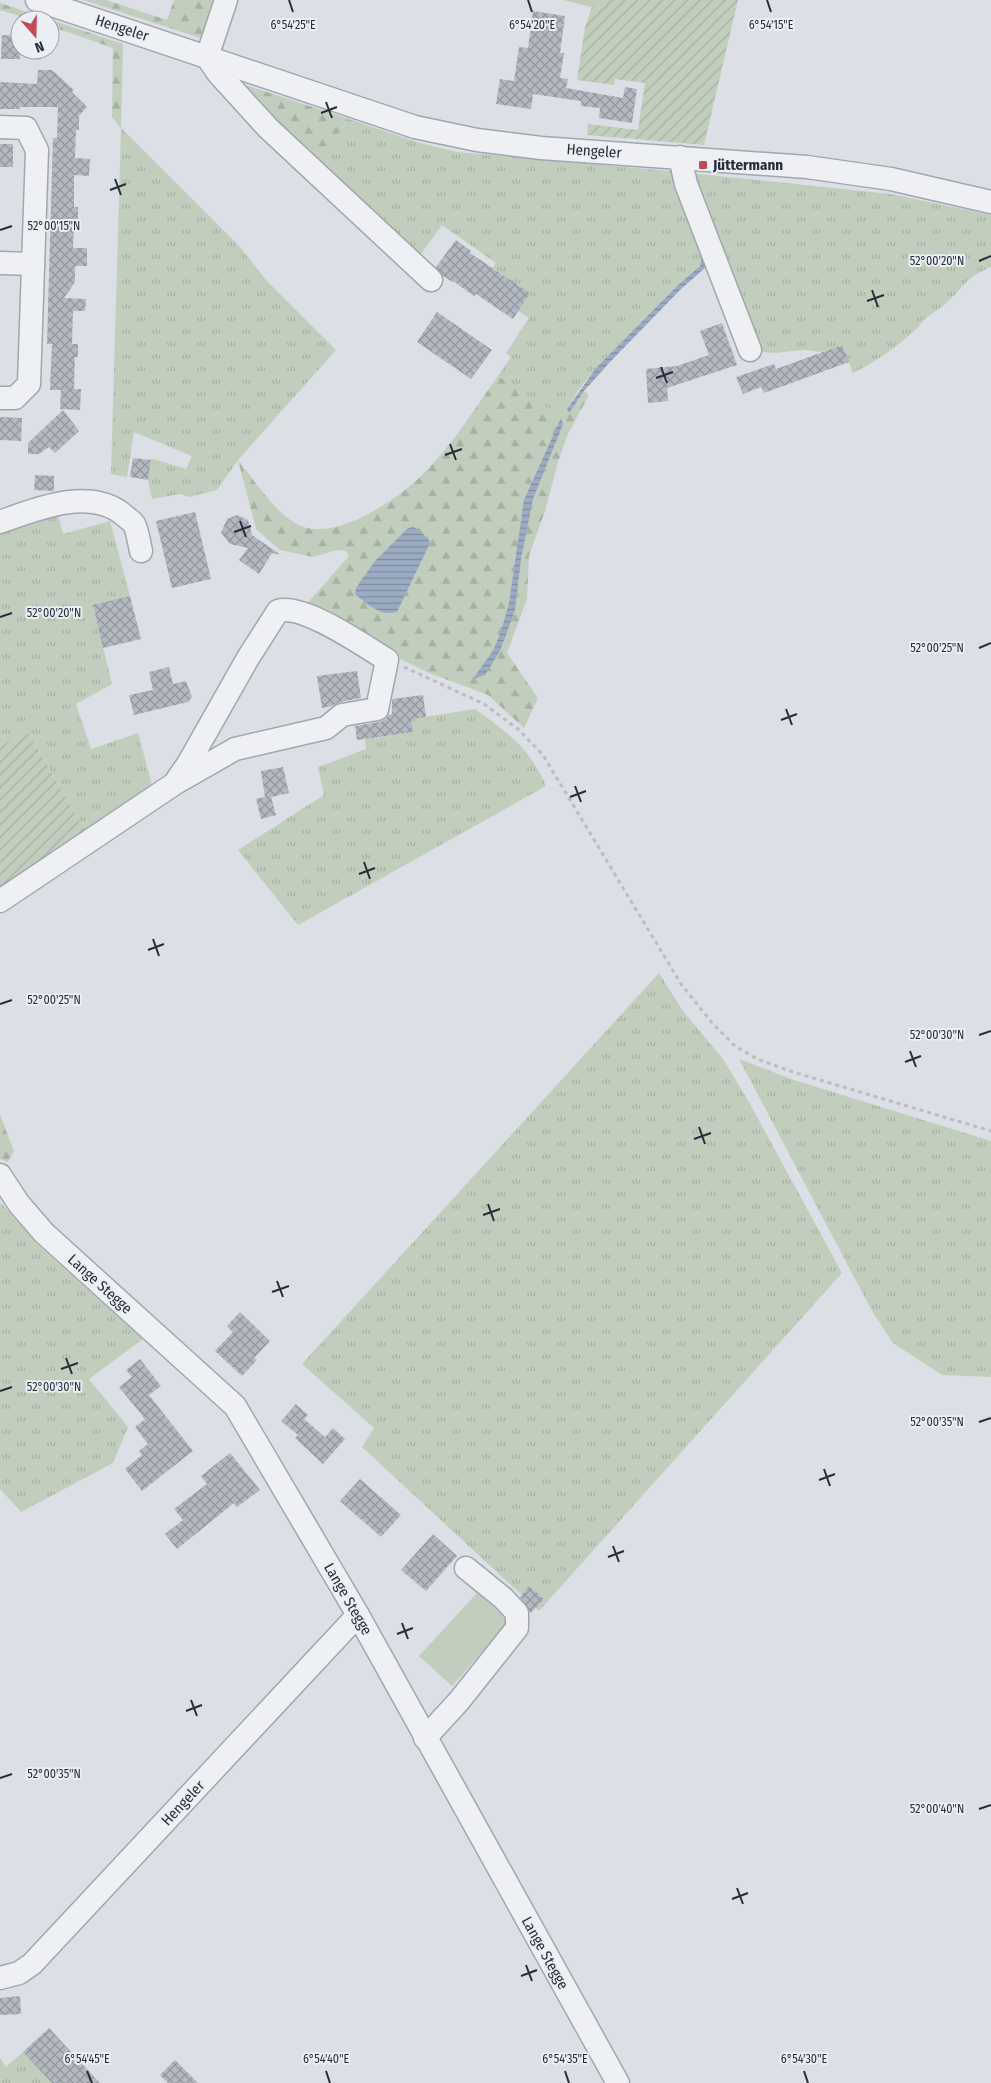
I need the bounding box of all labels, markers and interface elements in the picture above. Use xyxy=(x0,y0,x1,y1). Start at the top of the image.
north arrow xyxy=(10,10,60,60)
street label: Hengeler xyxy=(93,11,152,45)
text: 6°54'25"E xyxy=(270,18,316,32)
text: 6°54'20"E xyxy=(509,18,555,32)
text: 6°54'15"E xyxy=(749,18,794,32)
text: N xyxy=(32,37,46,56)
street label: Hengeler xyxy=(566,140,623,162)
place label: Jüttermann xyxy=(712,156,783,174)
marker: Jüttermann xyxy=(697,159,709,171)
text: 52°00'15"N xyxy=(28,219,80,233)
text: 52°00'20"N xyxy=(910,254,964,268)
text: 52°00'20"N xyxy=(27,606,81,620)
text: 52°00'25"N xyxy=(910,641,964,655)
text: 52°00'25"N xyxy=(27,993,81,1007)
text: 52°00'30"N xyxy=(910,1028,964,1042)
street label: Lange Stegge xyxy=(64,1250,136,1318)
text: 52°00'30"N xyxy=(27,1380,81,1394)
text: 52°00'35"N xyxy=(910,1415,964,1429)
street label: Lange Stegge xyxy=(320,1560,376,1638)
text: 52°00'35"N xyxy=(27,1767,81,1781)
street label: Hengeler xyxy=(158,1776,209,1829)
text: 52°00'40"N xyxy=(910,1802,964,1816)
street label: Lange Stegge xyxy=(518,1914,572,1992)
text: 6°54'45"E xyxy=(64,2052,110,2066)
text: 6°54'40"E xyxy=(303,2052,349,2066)
text: 6°54'35"E xyxy=(542,2052,588,2066)
text: 6°54'30"E xyxy=(781,2052,828,2066)

